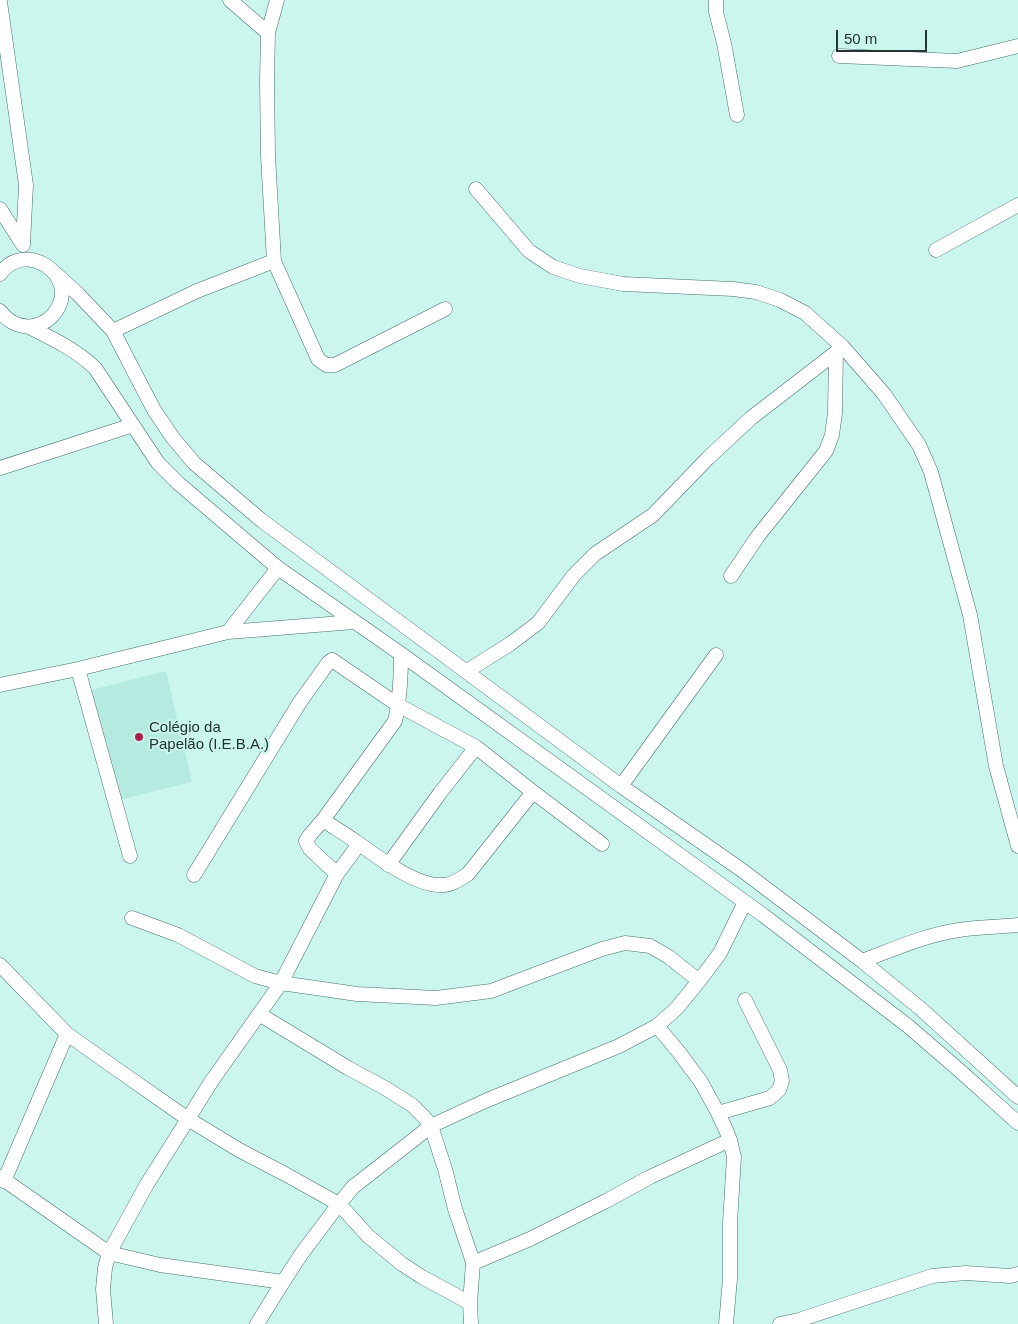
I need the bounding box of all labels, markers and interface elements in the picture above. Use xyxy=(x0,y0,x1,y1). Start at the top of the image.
scale bar xyxy=(838,20,929,52)
text: 50 m xyxy=(844,30,877,47)
place label: Colégio da Papelão (I.E.B.A.) xyxy=(149,719,269,754)
marker: Colégio da Papelão (I.E.B.A.) xyxy=(133,731,145,743)

